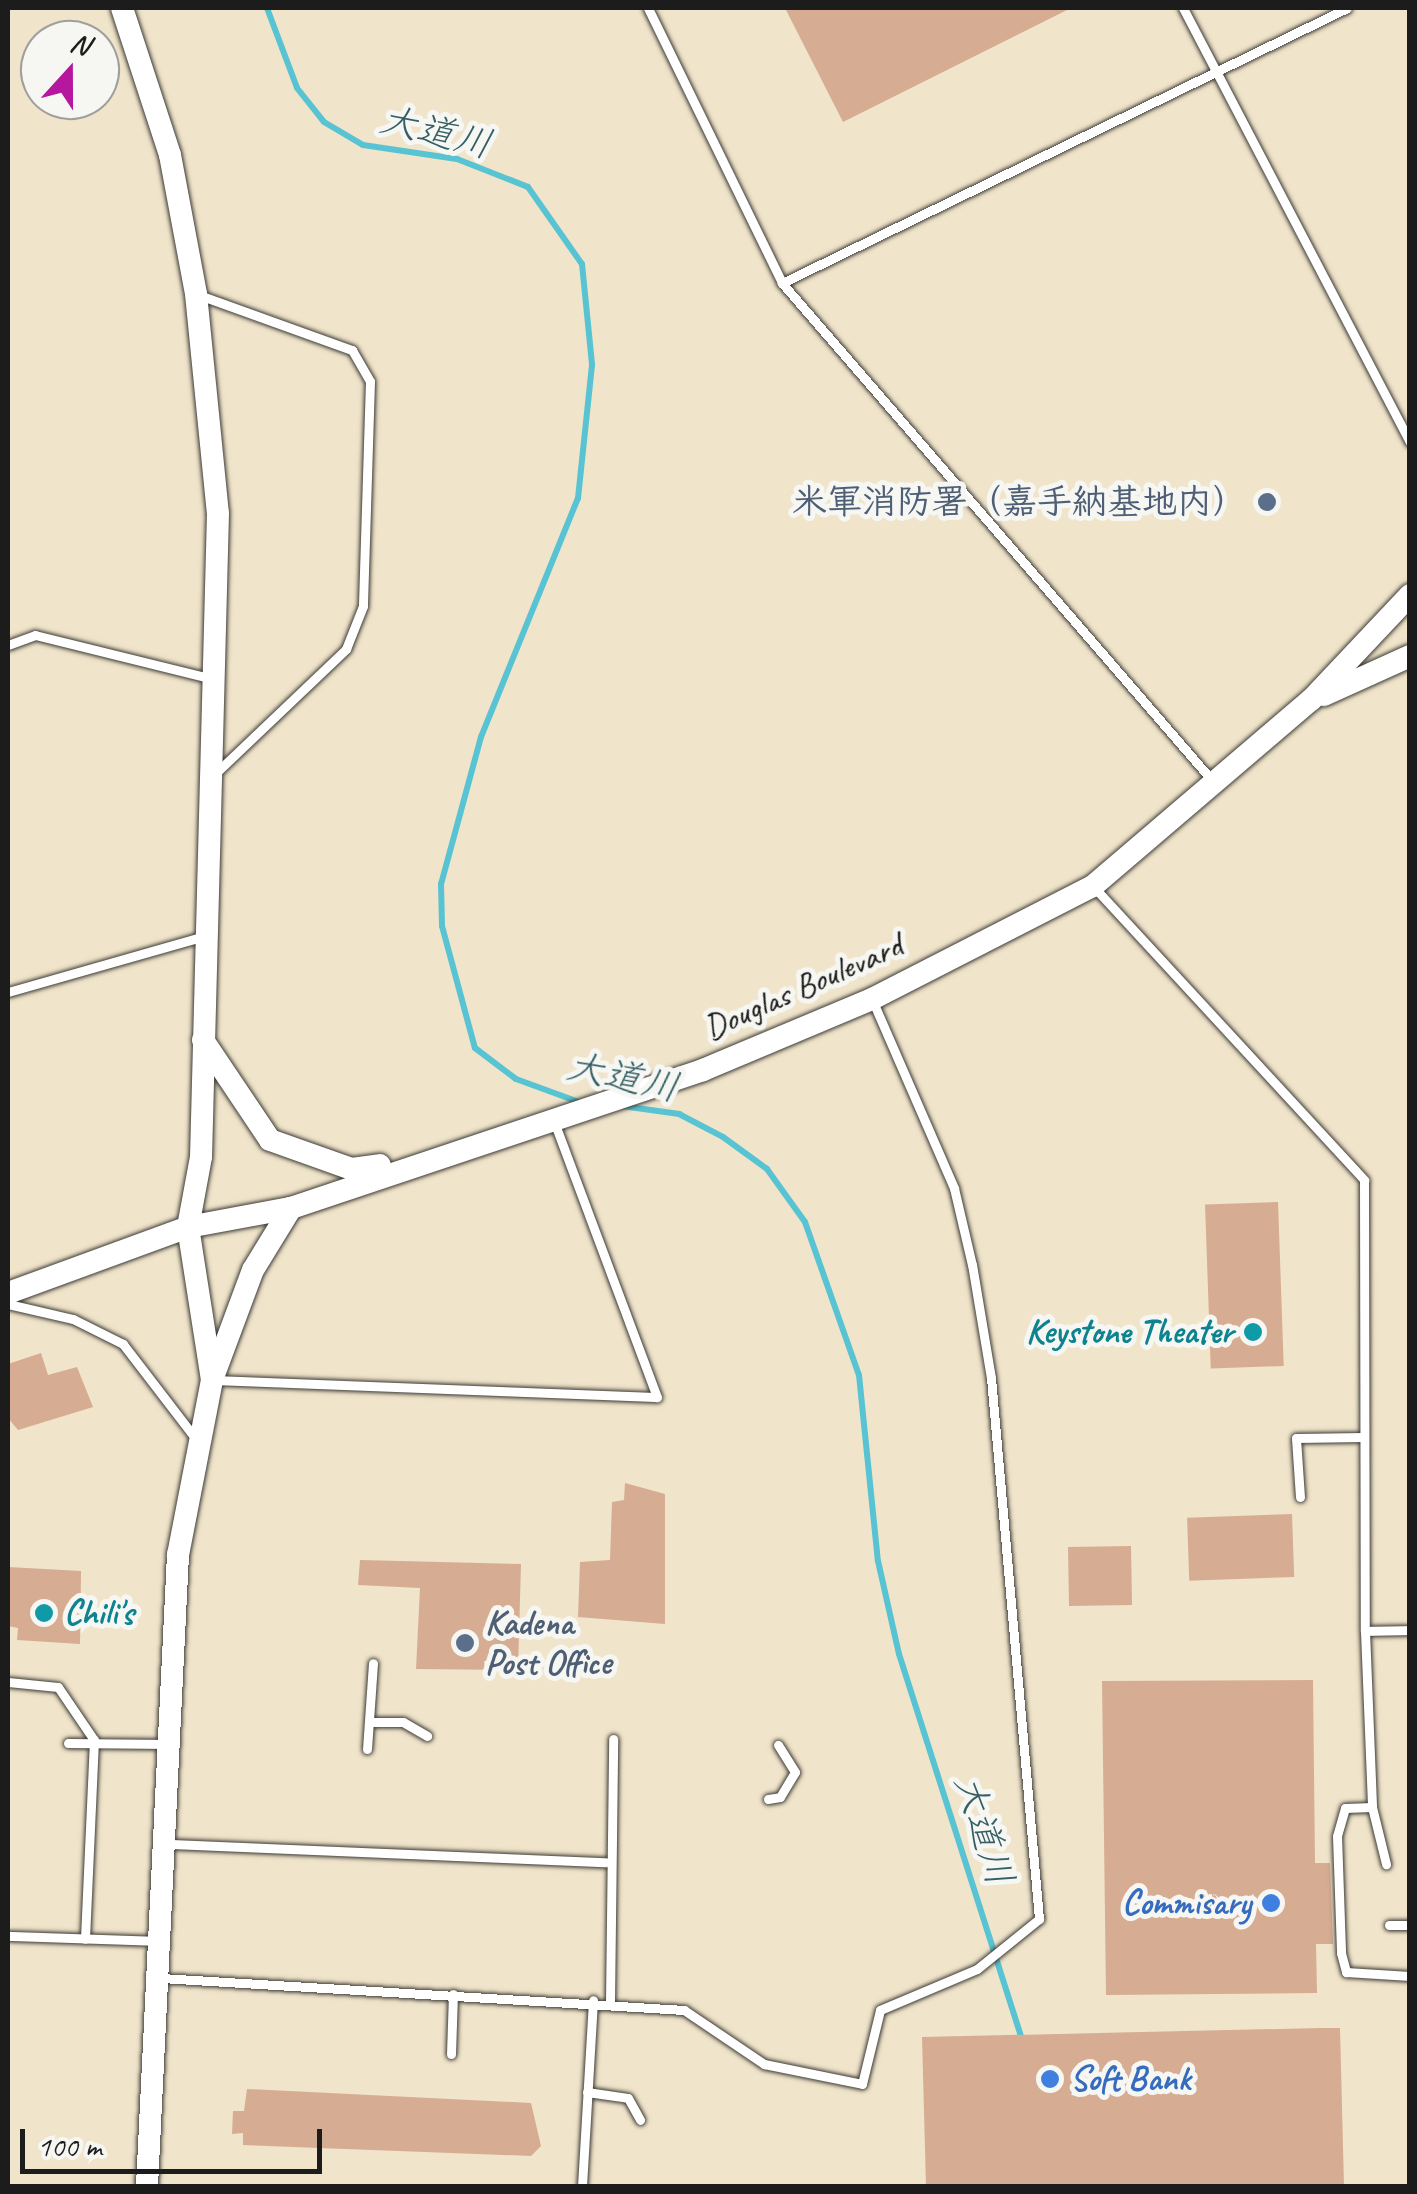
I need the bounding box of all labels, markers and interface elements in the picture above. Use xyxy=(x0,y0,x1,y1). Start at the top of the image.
north arrow xyxy=(20,20,120,120)
text: N xyxy=(66,24,95,63)
water label: 大道川 xyxy=(375,96,497,168)
place label: 米軍消防署（嘉手納基地内） xyxy=(792,481,1247,523)
marker: 米軍消防署（嘉手納基地内） xyxy=(1256,491,1278,513)
street label: Douglas Boulevard xyxy=(697,924,909,1050)
water label: 大道川 xyxy=(563,1043,683,1111)
place label: Keystone Theater xyxy=(1025,1311,1233,1353)
marker: Keystone Theater xyxy=(1242,1321,1264,1343)
place label: Chili's xyxy=(64,1592,134,1634)
marker: Chili's xyxy=(33,1602,55,1624)
place label: Kadena Post Office xyxy=(485,1602,610,1684)
marker: Kadena Post Office xyxy=(454,1632,476,1654)
water label: 大道川 xyxy=(945,1769,1023,1891)
place label: Commisary xyxy=(1122,1882,1251,1924)
marker: Commisary xyxy=(1260,1892,1282,1914)
place label: Soft Bank xyxy=(1070,2058,1192,2100)
marker: Soft Bank xyxy=(1039,2068,1061,2090)
scale bar xyxy=(25,2109,328,2171)
text: 100 m xyxy=(37,2127,102,2165)

